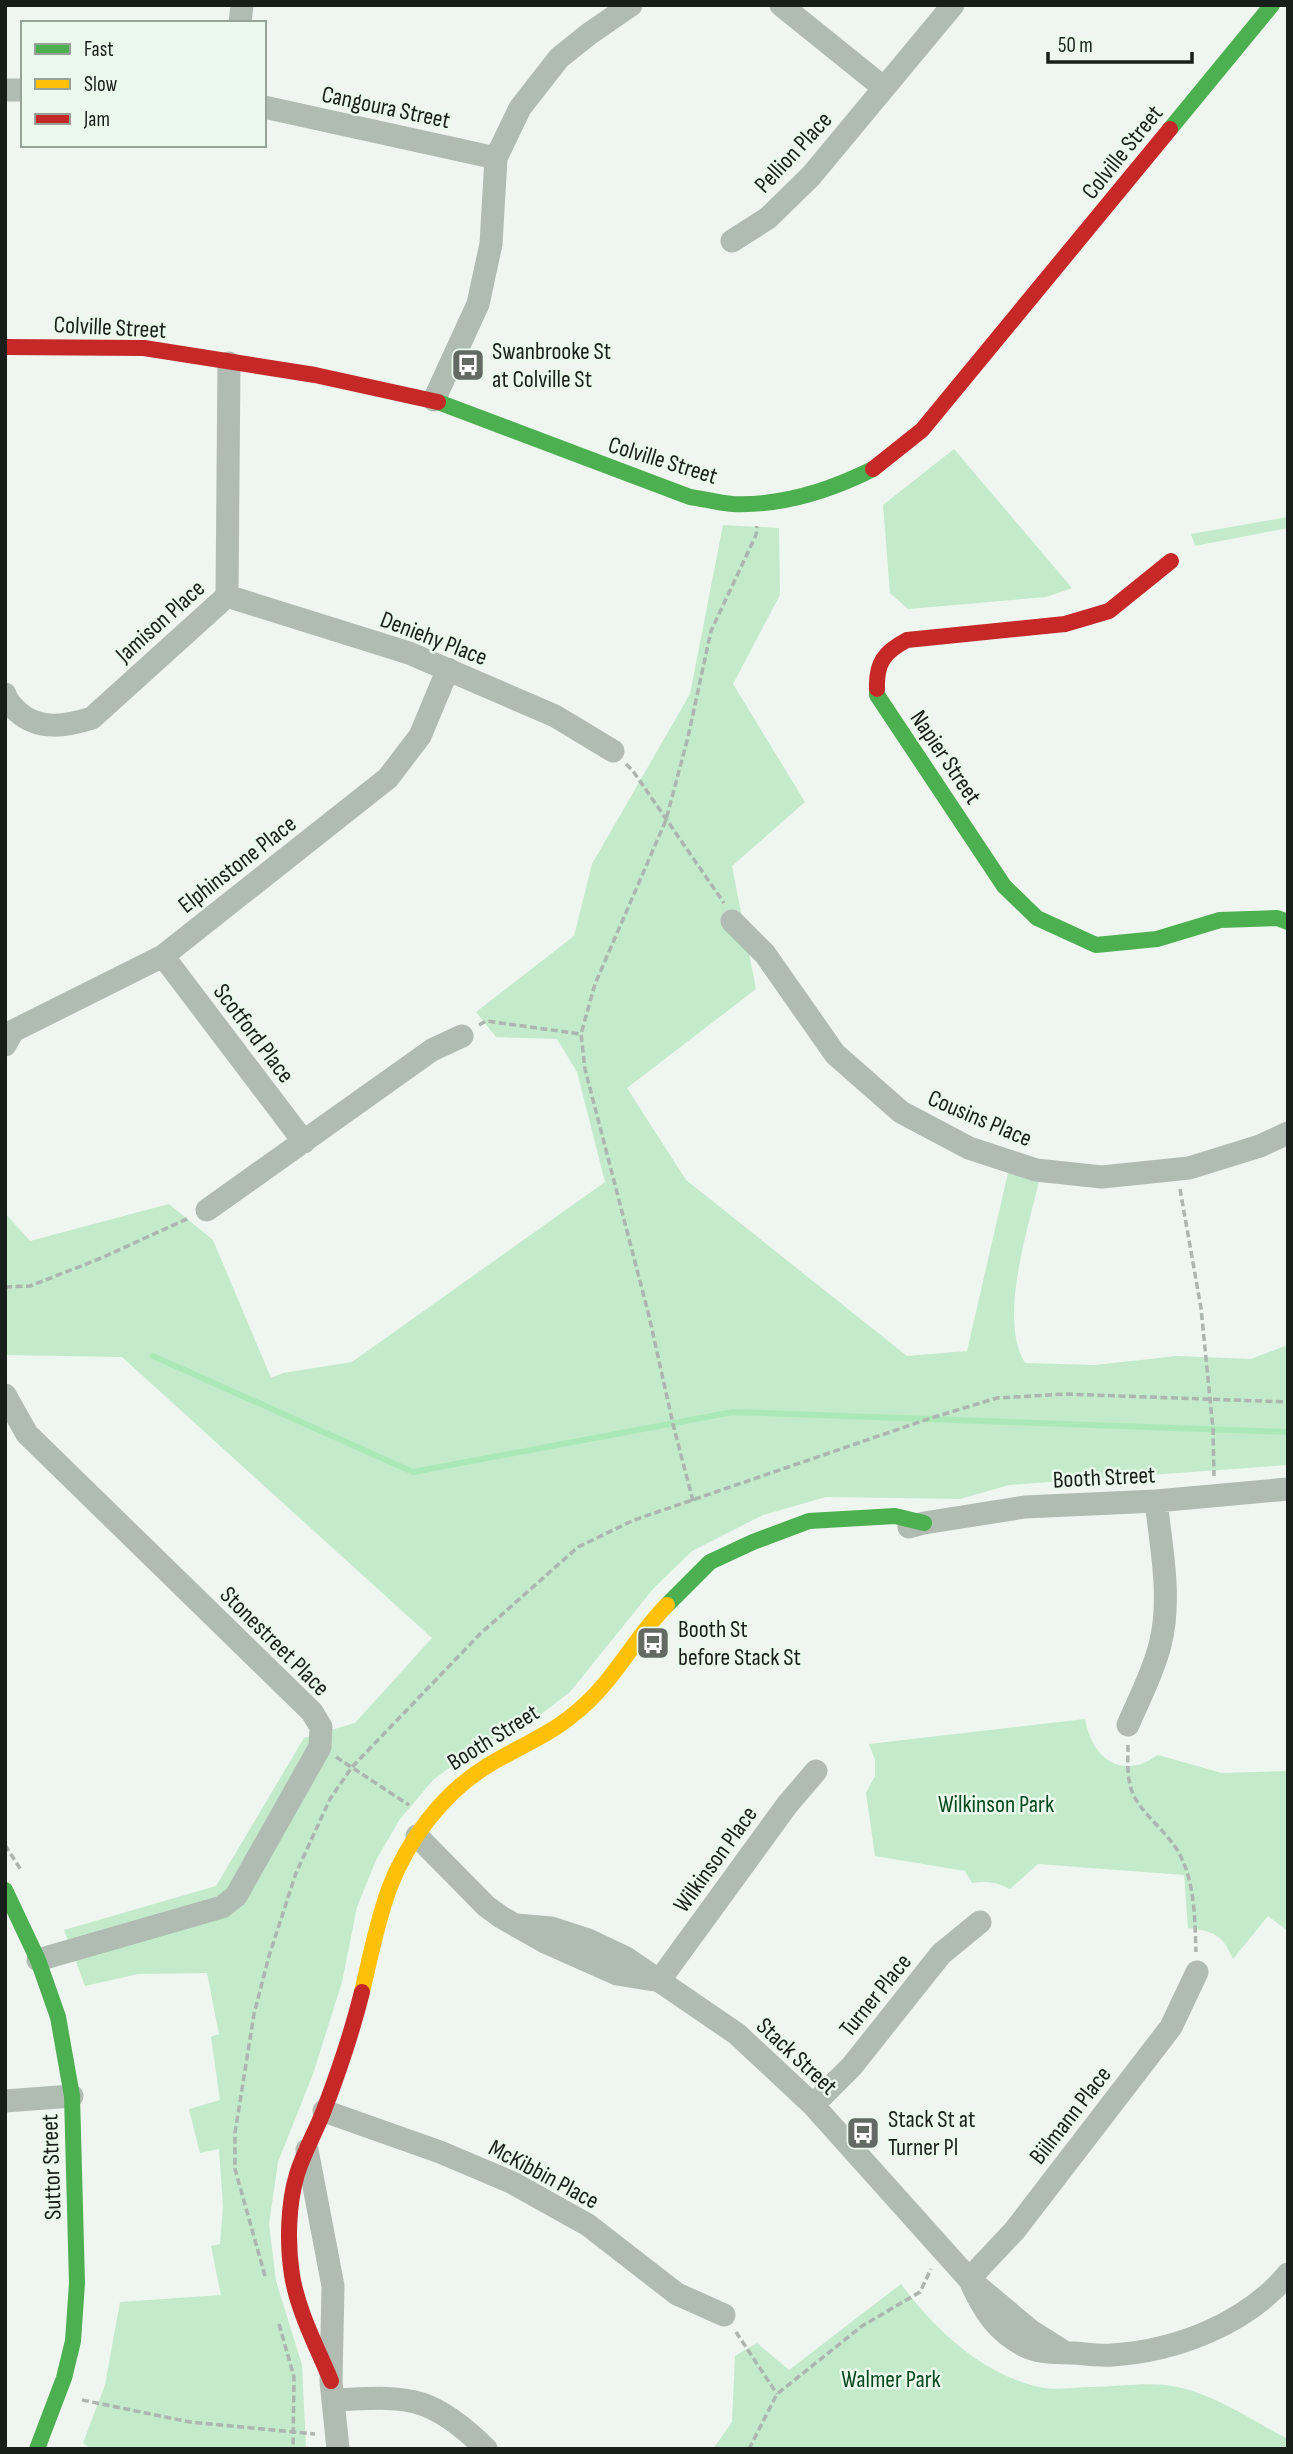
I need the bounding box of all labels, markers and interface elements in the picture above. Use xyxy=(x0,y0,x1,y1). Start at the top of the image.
legend xyxy=(21,21,266,147)
scale bar xyxy=(1048,21,1192,65)
text: 50 m xyxy=(1058,33,1093,58)
text: Fast xyxy=(84,37,114,62)
text: Slow xyxy=(84,72,118,97)
street label: Cangoura Street xyxy=(319,80,453,135)
street label: Colville Street xyxy=(1076,99,1169,205)
street label: Pellion Place xyxy=(748,106,838,199)
text: Jam xyxy=(83,107,110,132)
street label: Colville Street xyxy=(53,310,167,345)
place label: Swanbrooke St at Colville St xyxy=(492,337,611,394)
bus stop icon: Swanbrooke St at Colville St xyxy=(449,346,487,384)
street label: Colville Street xyxy=(605,430,721,491)
street label: Jamison Place xyxy=(109,574,211,670)
street label: Deniehy Place xyxy=(376,605,491,672)
street label: Napier Street xyxy=(904,705,987,810)
street label: Elphinstone Place xyxy=(173,809,302,919)
street label: Scotford Place xyxy=(207,978,300,1089)
street label: Cousins Place xyxy=(923,1084,1036,1153)
street label: Booth Street xyxy=(1052,1460,1156,1495)
street label: Stonestreet Place xyxy=(214,1581,335,1702)
place label: Booth St before Stack St xyxy=(678,1615,801,1672)
bus stop icon: Booth St before Stack St xyxy=(634,1624,672,1662)
street label: Booth Street xyxy=(442,1698,544,1777)
park label: Wilkinson Park xyxy=(938,1790,1054,1819)
street label: Wilkinson Place xyxy=(667,1801,764,1918)
street label: Turner Place xyxy=(833,1948,918,2043)
street label: Stack Street xyxy=(750,2012,843,2101)
street label: Biilmann Place xyxy=(1023,2061,1118,2170)
place label: Stack St at Turner Pl xyxy=(888,2105,975,2162)
street label: Suttor Street xyxy=(35,2113,68,2220)
bus stop icon: Stack St at Turner Pl xyxy=(844,2114,882,2152)
street label: McKibbin Place xyxy=(484,2133,604,2216)
park label: Walmer Park xyxy=(841,2365,941,2394)

